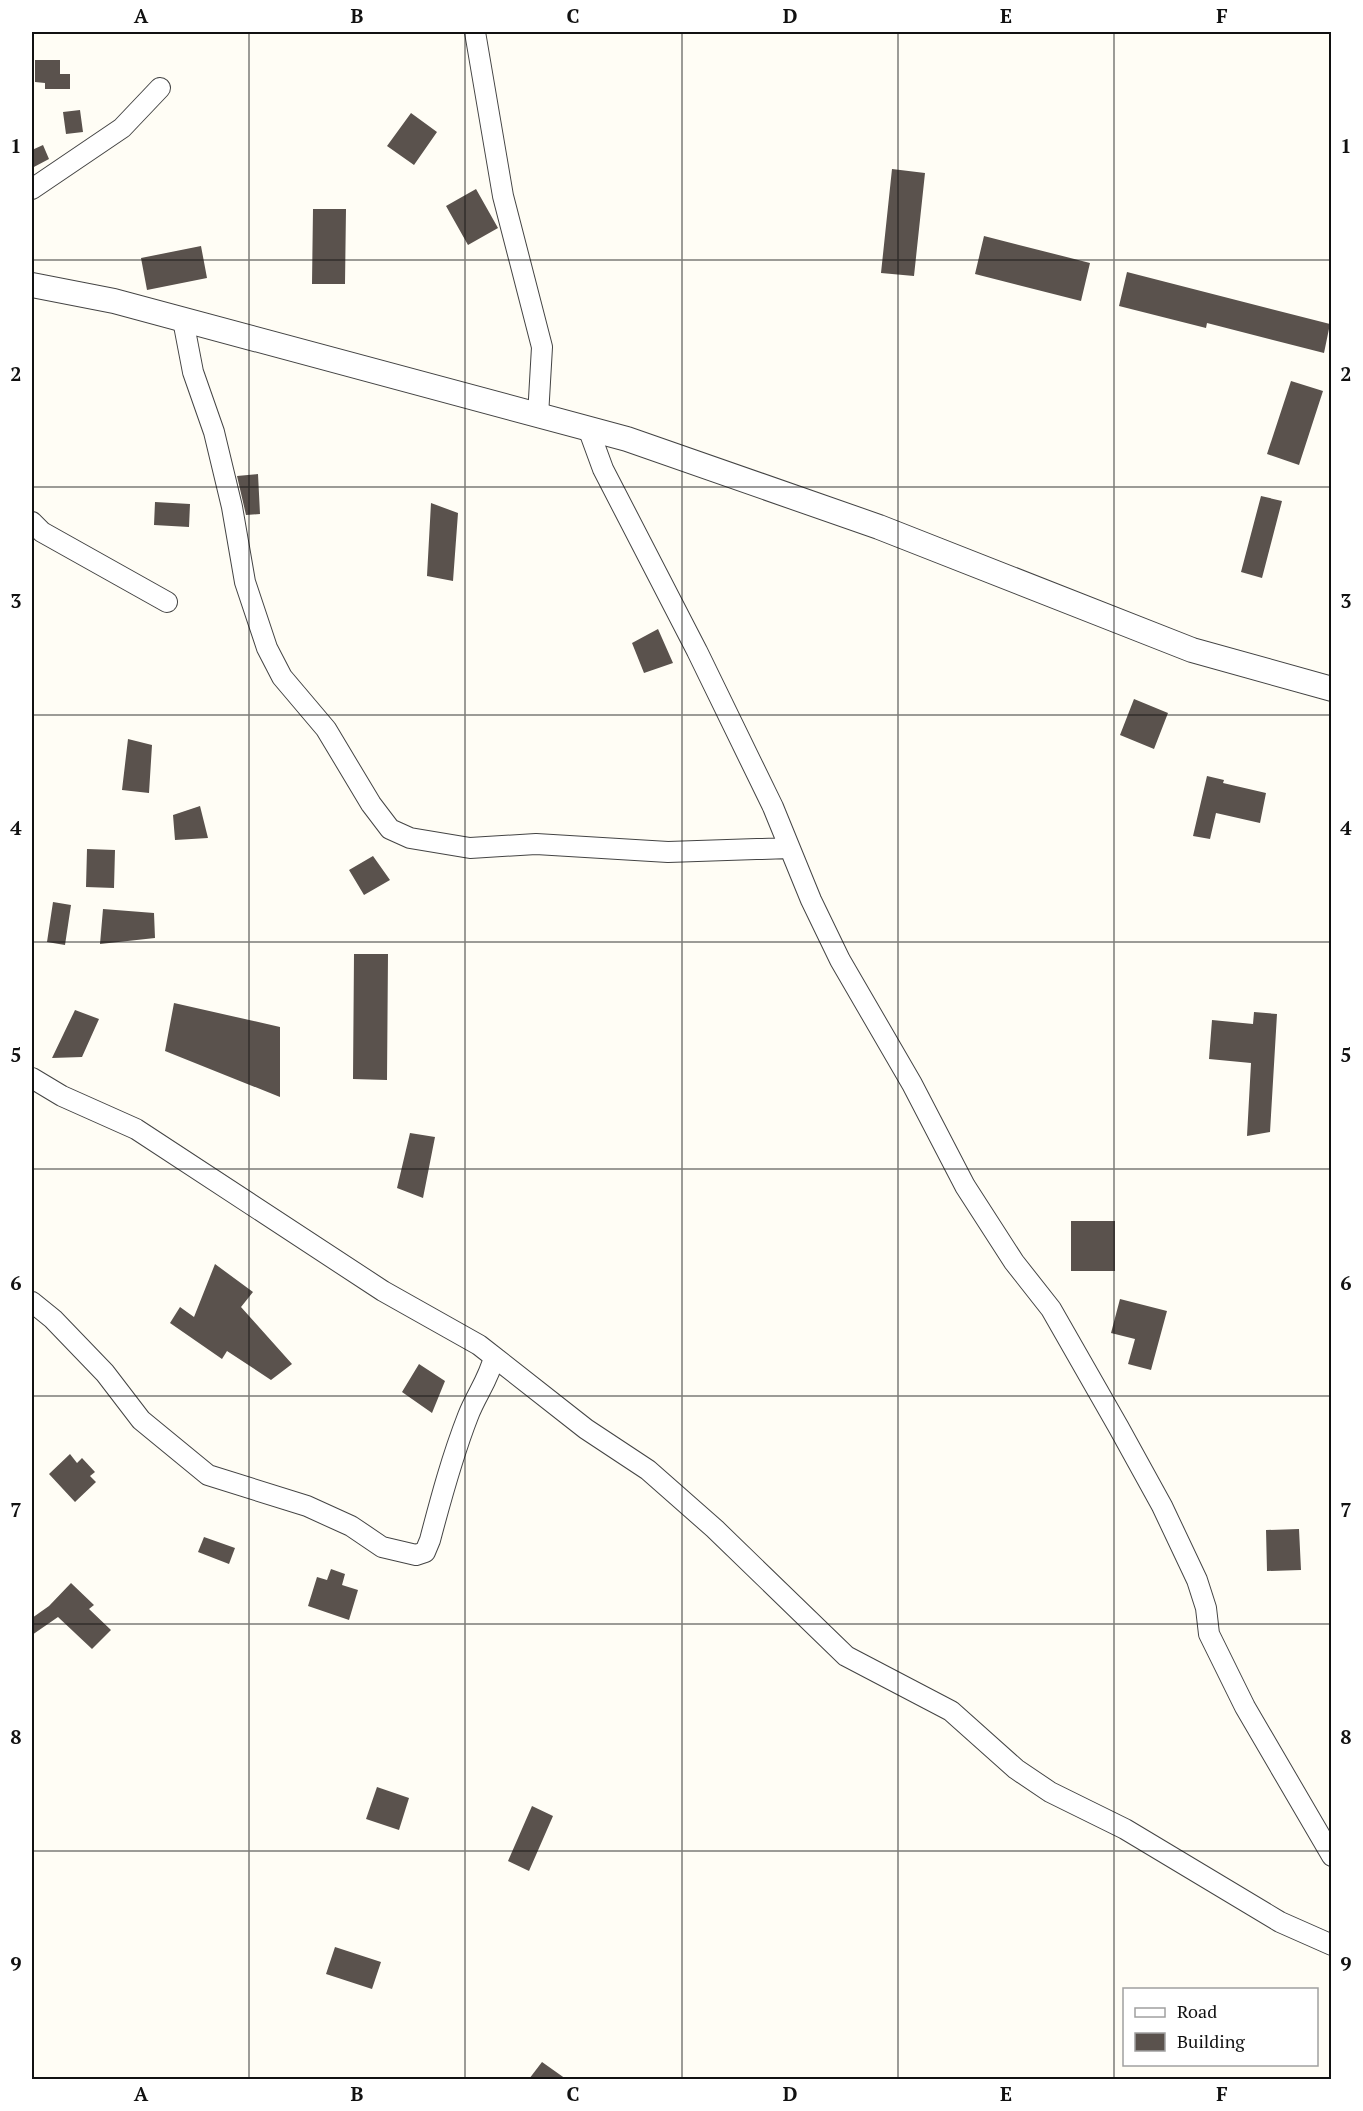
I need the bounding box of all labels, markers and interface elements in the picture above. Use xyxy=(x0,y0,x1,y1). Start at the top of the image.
text: A xyxy=(134,2,149,29)
text: B xyxy=(351,2,364,29)
text: C xyxy=(566,2,580,29)
text: D xyxy=(783,2,797,29)
text: E xyxy=(1000,2,1012,29)
text: F xyxy=(1216,2,1228,29)
text: 1 xyxy=(10,132,22,159)
text: 1 xyxy=(1340,132,1352,159)
text: 2 xyxy=(10,360,22,387)
text: 2 xyxy=(1340,360,1352,387)
text: 3 xyxy=(10,587,22,614)
text: 3 xyxy=(1340,587,1352,614)
text: 4 xyxy=(10,814,22,841)
text: 4 xyxy=(1340,814,1352,841)
text: 5 xyxy=(10,1041,22,1068)
text: 5 xyxy=(1340,1041,1352,1068)
text: 6 xyxy=(10,1269,22,1296)
text: 6 xyxy=(1340,1269,1352,1296)
text: 7 xyxy=(10,1496,22,1523)
text: 7 xyxy=(1340,1496,1352,1523)
text: 8 xyxy=(10,1723,22,1750)
text: 8 xyxy=(1340,1723,1352,1750)
text: 9 xyxy=(10,1950,22,1977)
text: 9 xyxy=(1340,1950,1352,1977)
legend xyxy=(1123,1988,1318,2066)
text: Road xyxy=(1177,1999,1217,2023)
text: Building xyxy=(1177,2029,1245,2053)
text: A xyxy=(134,2080,149,2107)
text: B xyxy=(351,2080,364,2107)
text: C xyxy=(566,2080,580,2107)
text: D xyxy=(783,2080,797,2107)
text: E xyxy=(1000,2080,1012,2107)
text: F xyxy=(1216,2080,1228,2107)

